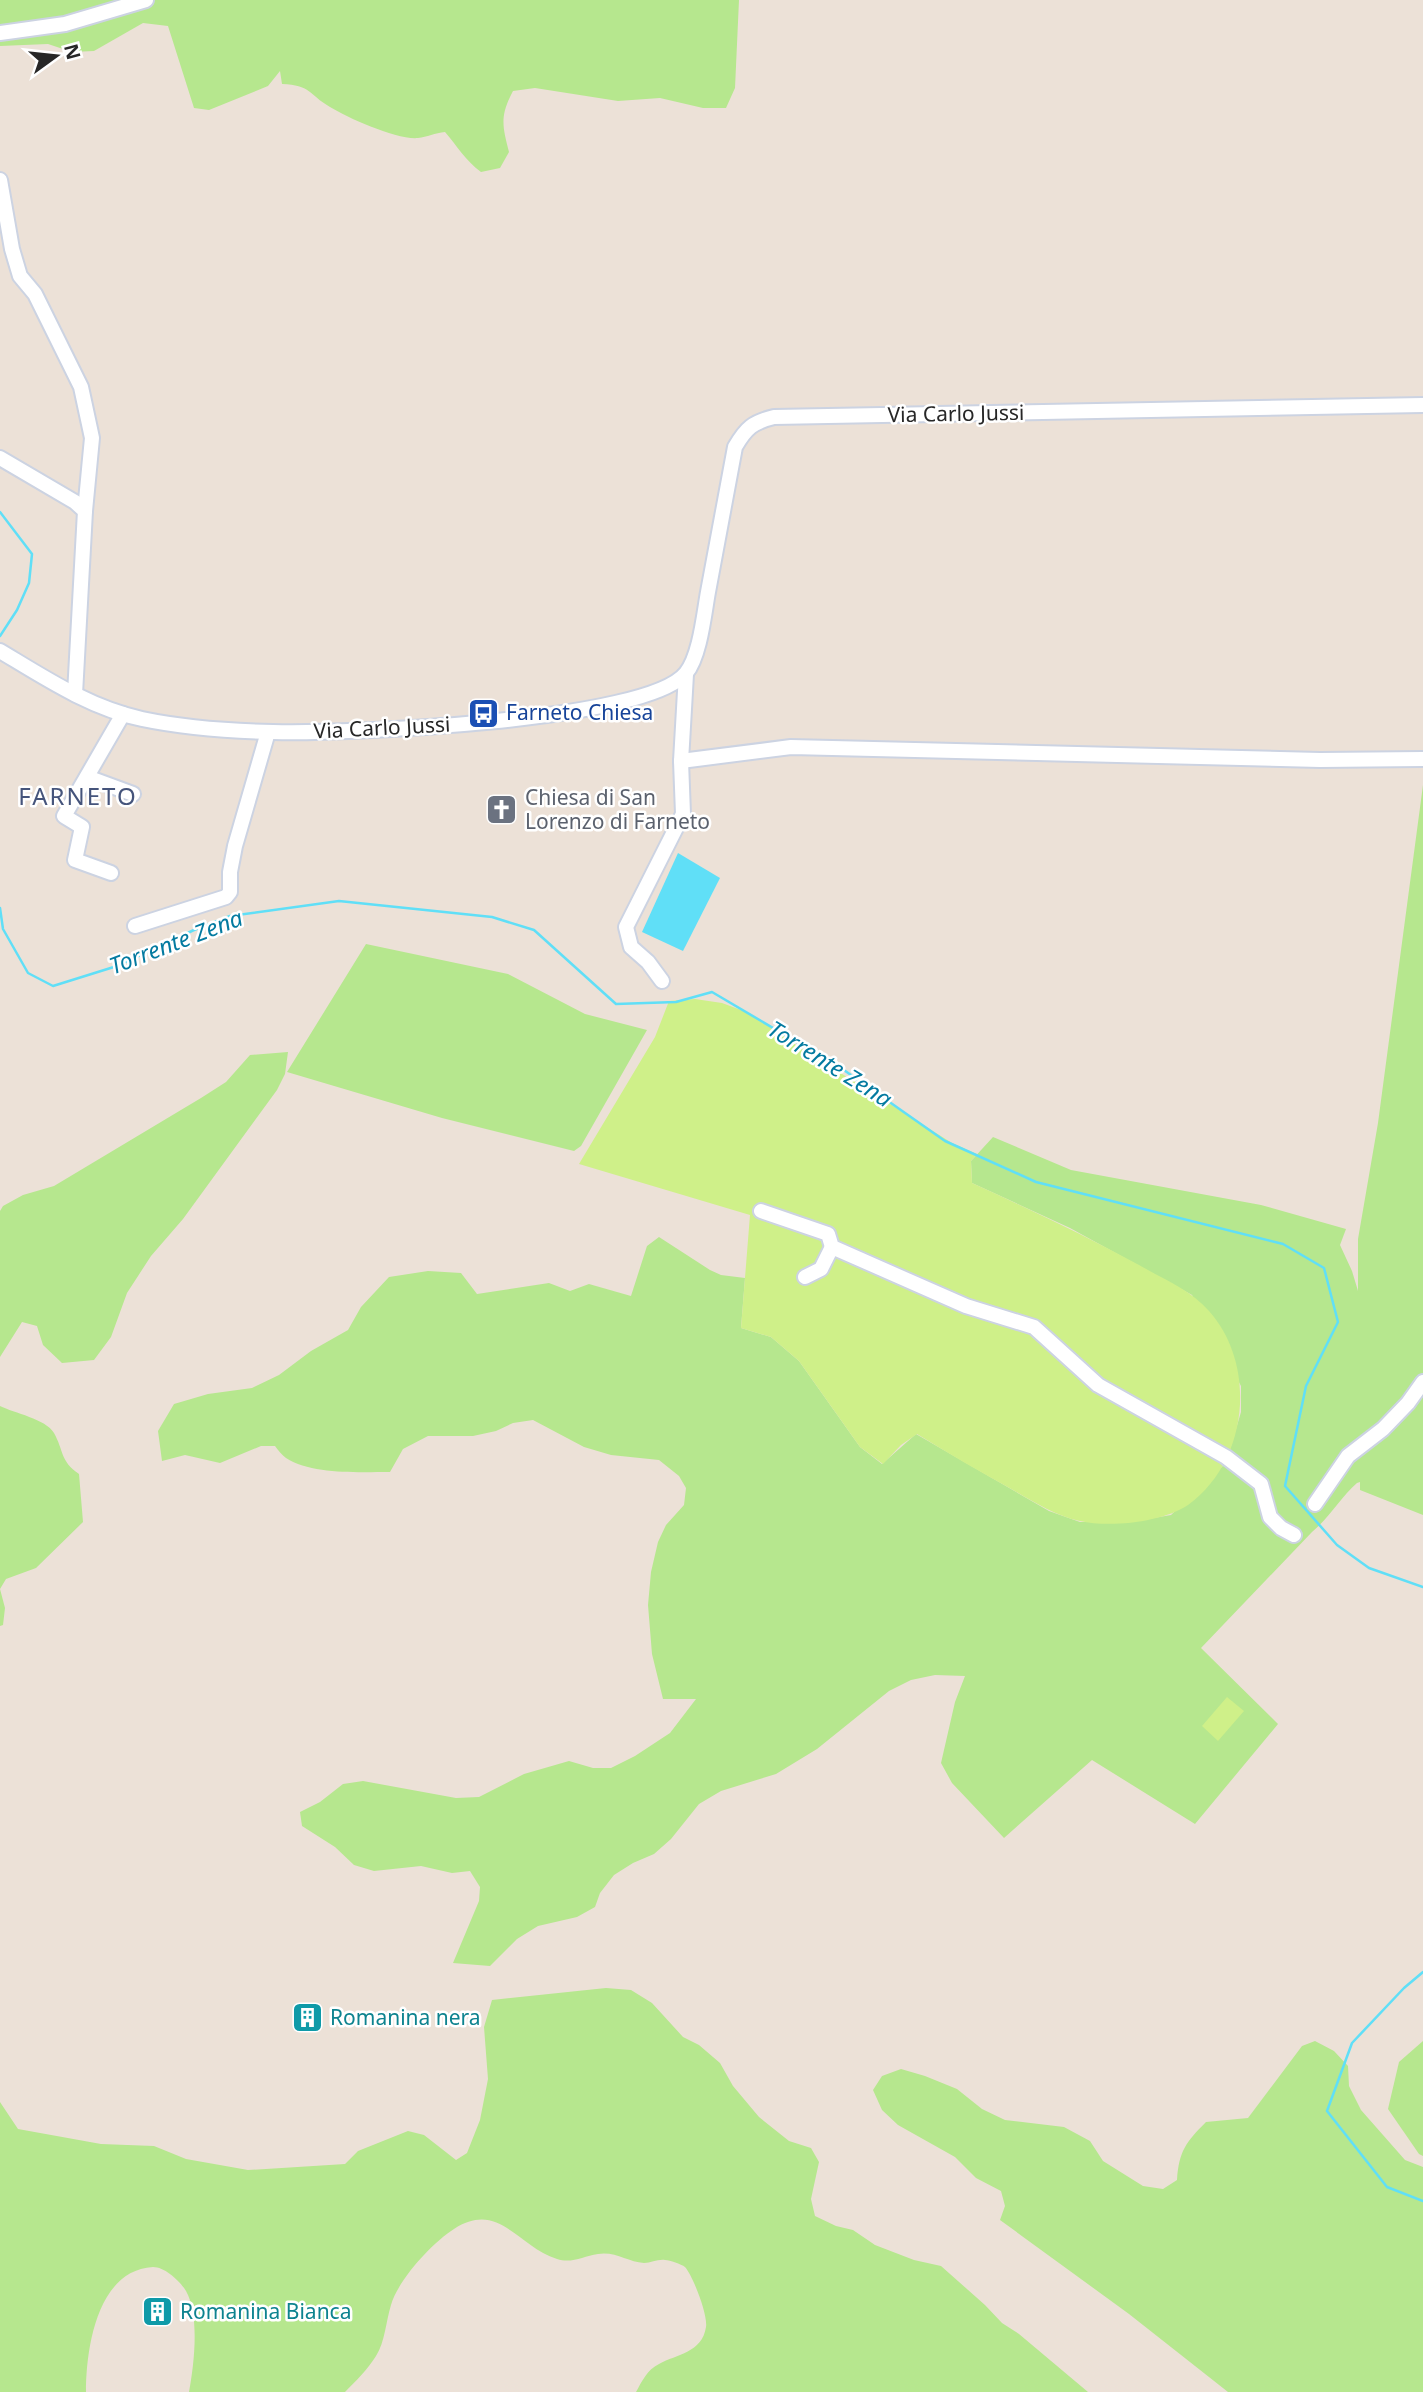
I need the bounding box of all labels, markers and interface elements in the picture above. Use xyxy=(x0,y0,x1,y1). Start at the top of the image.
north arrow xyxy=(21,21,91,91)
text: N xyxy=(58,41,87,62)
street label: Via Carlo Jussi xyxy=(887,398,1025,428)
bus stop icon: Farneto Chiesa xyxy=(466,696,500,730)
place label: Farneto Chiesa xyxy=(506,698,653,726)
street label: Via Carlo Jussi xyxy=(313,709,451,745)
district label: FARNETO xyxy=(18,779,138,812)
place label: Chiesa di San Lorenzo di Farneto xyxy=(525,783,710,835)
church icon: Chiesa di San Lorenzo di Farneto xyxy=(485,793,519,827)
water label: Torrente Zena xyxy=(104,901,247,981)
water label: Torrente Zena xyxy=(762,1012,899,1114)
building icon: Romanina nera xyxy=(290,2001,324,2035)
place label: Romanina nera xyxy=(330,2003,481,2031)
building icon: Romanina Bianca xyxy=(140,2295,174,2329)
place label: Romanina Bianca xyxy=(180,2297,352,2325)

